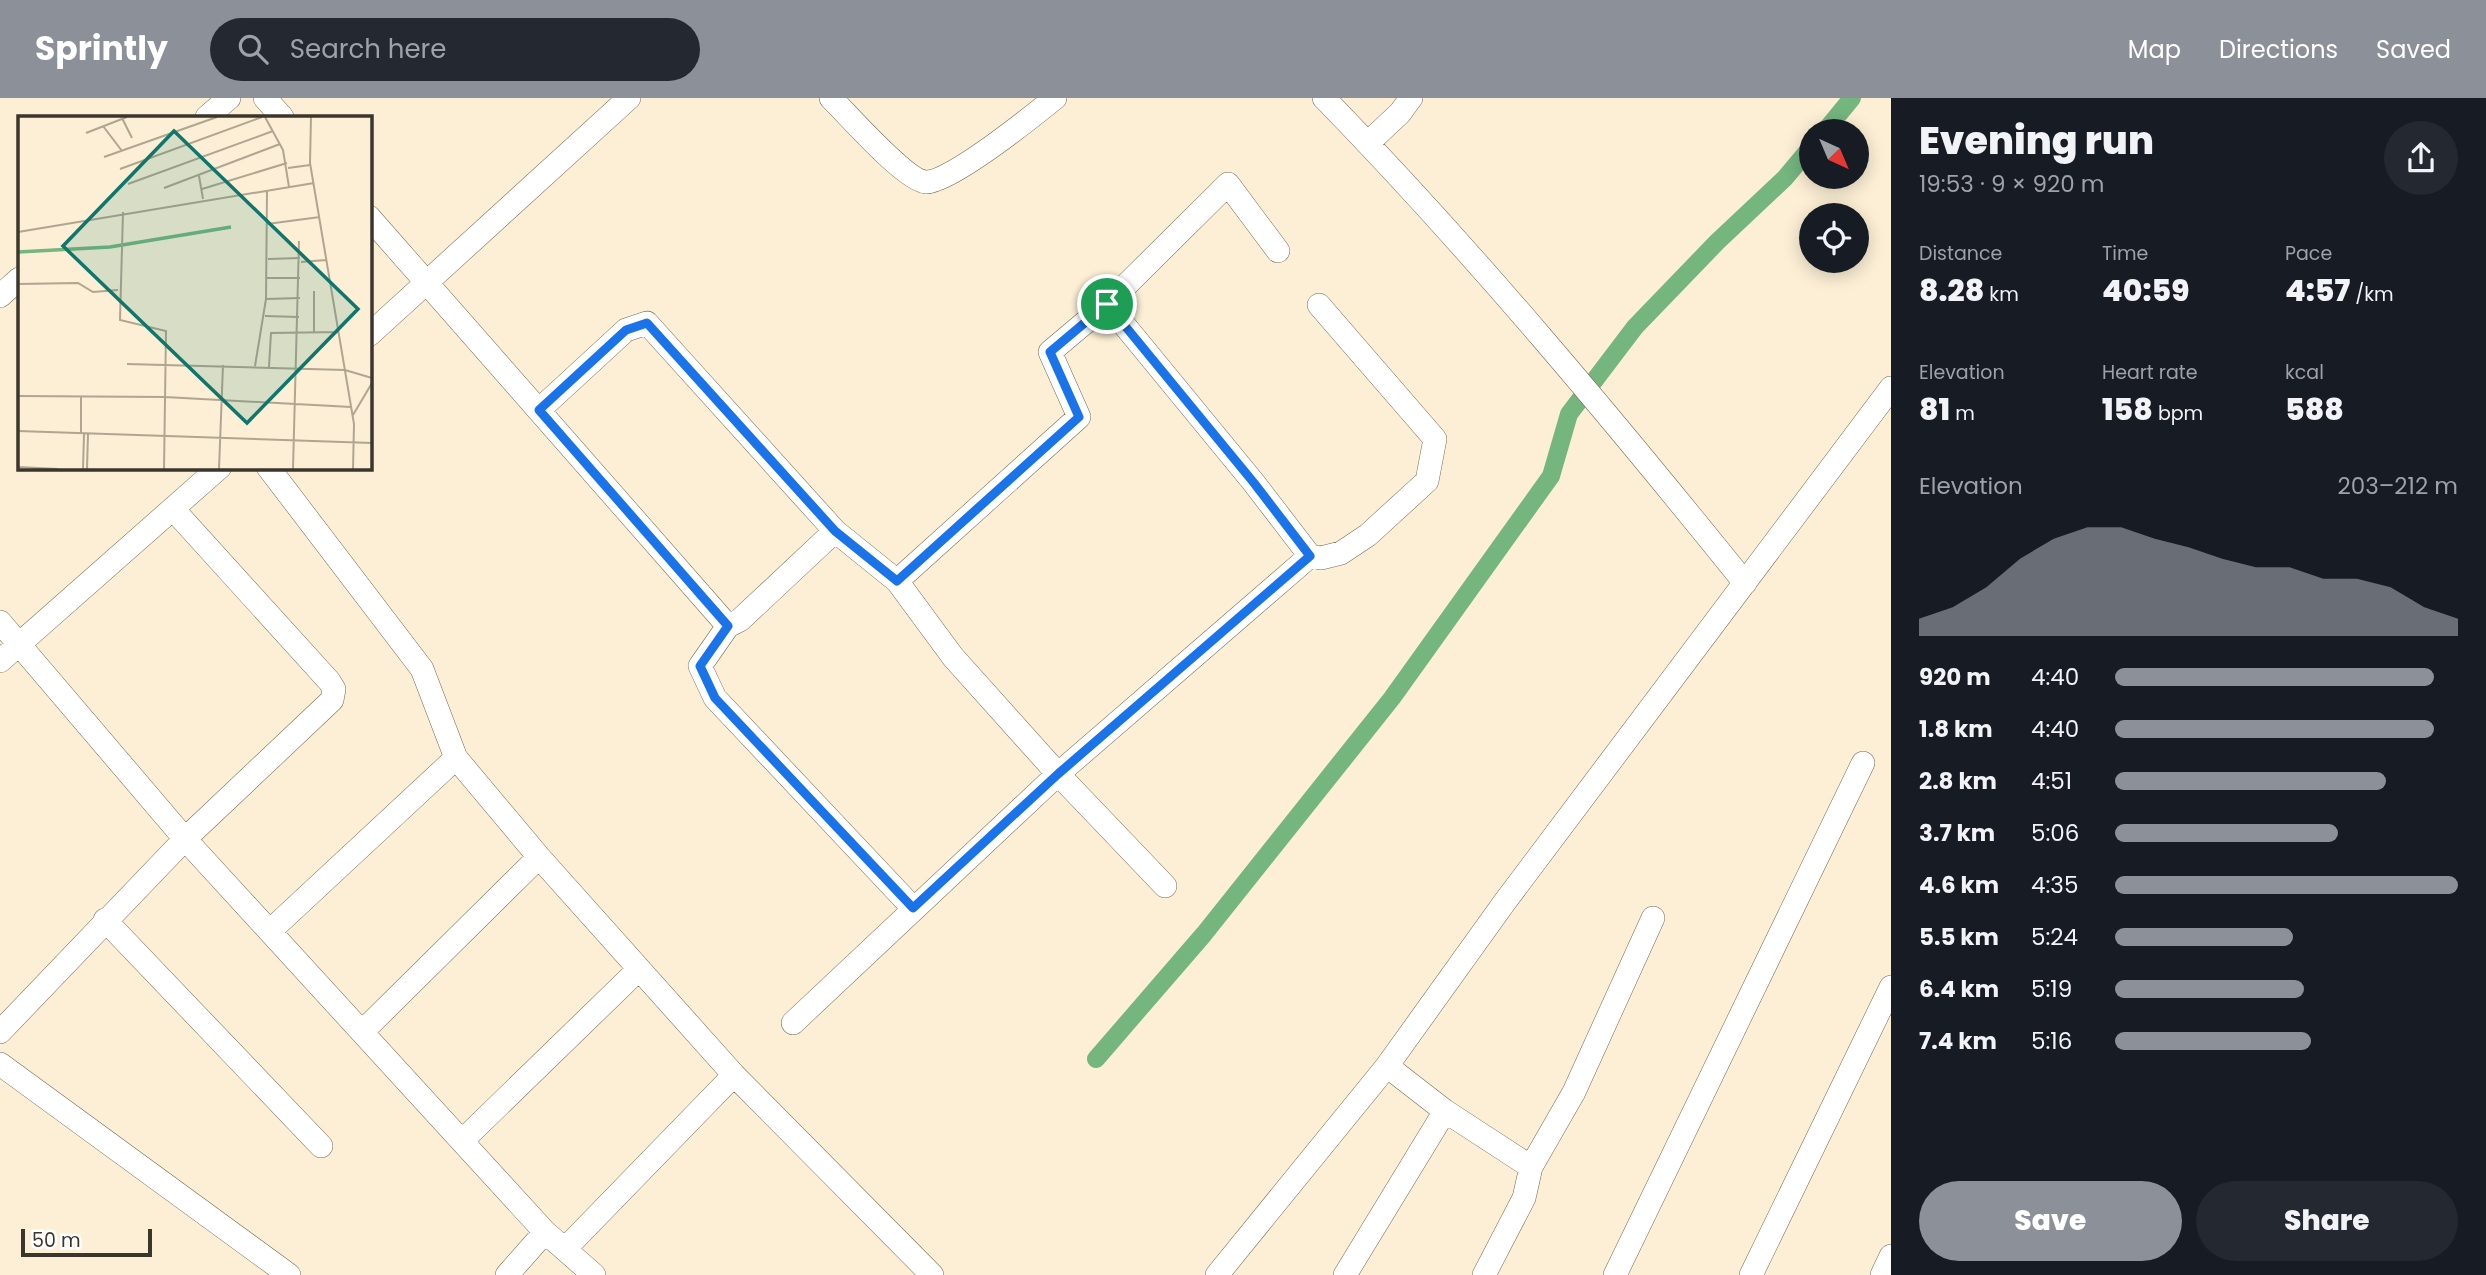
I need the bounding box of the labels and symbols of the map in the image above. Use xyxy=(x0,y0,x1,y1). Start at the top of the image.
inset map xyxy=(18,116,371,469)
north arrow xyxy=(1799,119,1869,189)
pin xyxy=(1077,274,1137,334)
scale bar xyxy=(21,1226,152,1258)

